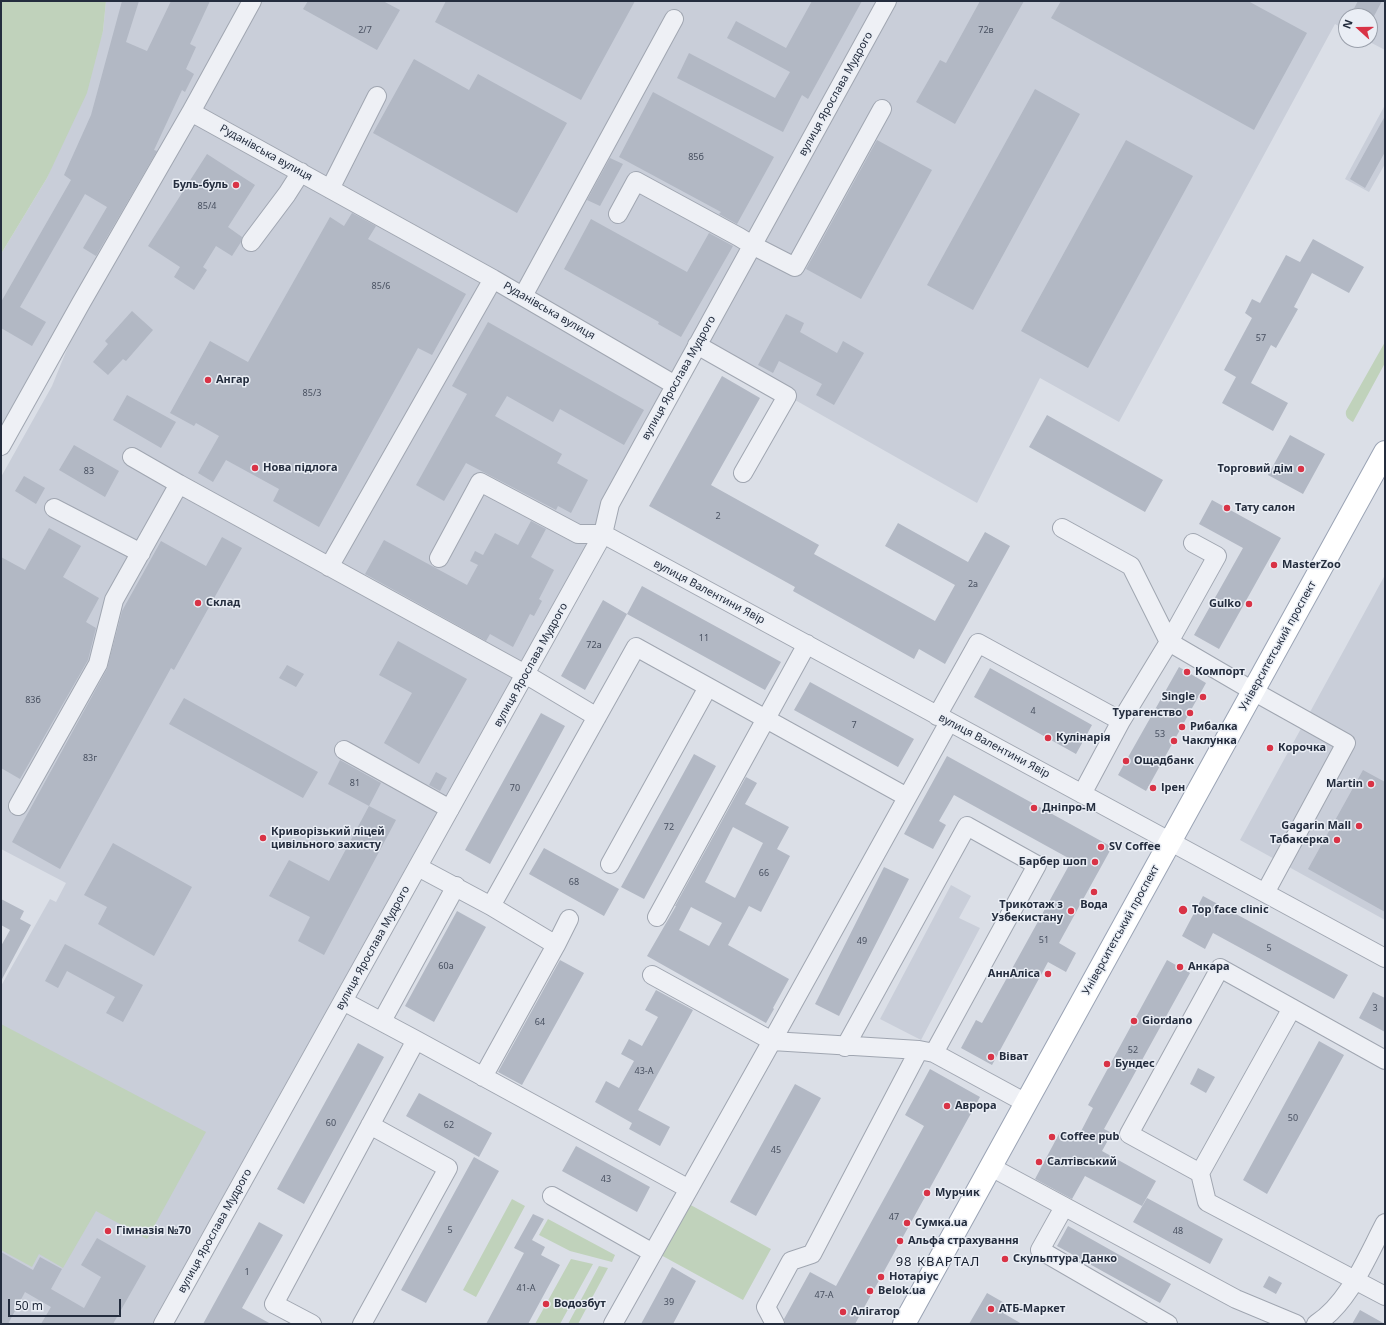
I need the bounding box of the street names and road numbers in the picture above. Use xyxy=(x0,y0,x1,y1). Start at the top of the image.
street label: вулиця Ярослава Мудрого xyxy=(796,30,876,158)
street label: Руданівська вулиця xyxy=(217,122,315,184)
street label: Руданівська вулиця xyxy=(501,279,597,343)
street label: вулиця Ярослава Мудрого xyxy=(639,314,719,442)
street label: вулиця Валентини Явір xyxy=(651,557,767,627)
street label: Університетський проспект xyxy=(1237,579,1319,713)
street label: вулиця Ярослава Мудрого xyxy=(491,601,571,729)
street label: вулиця Валентини Явір xyxy=(936,711,1052,781)
street label: Університетський проспект xyxy=(1080,863,1162,997)
street label: вулиця Ярослава Мудрого xyxy=(333,884,413,1012)
street label: вулиця Ярослава Мудрого xyxy=(175,1167,255,1295)

